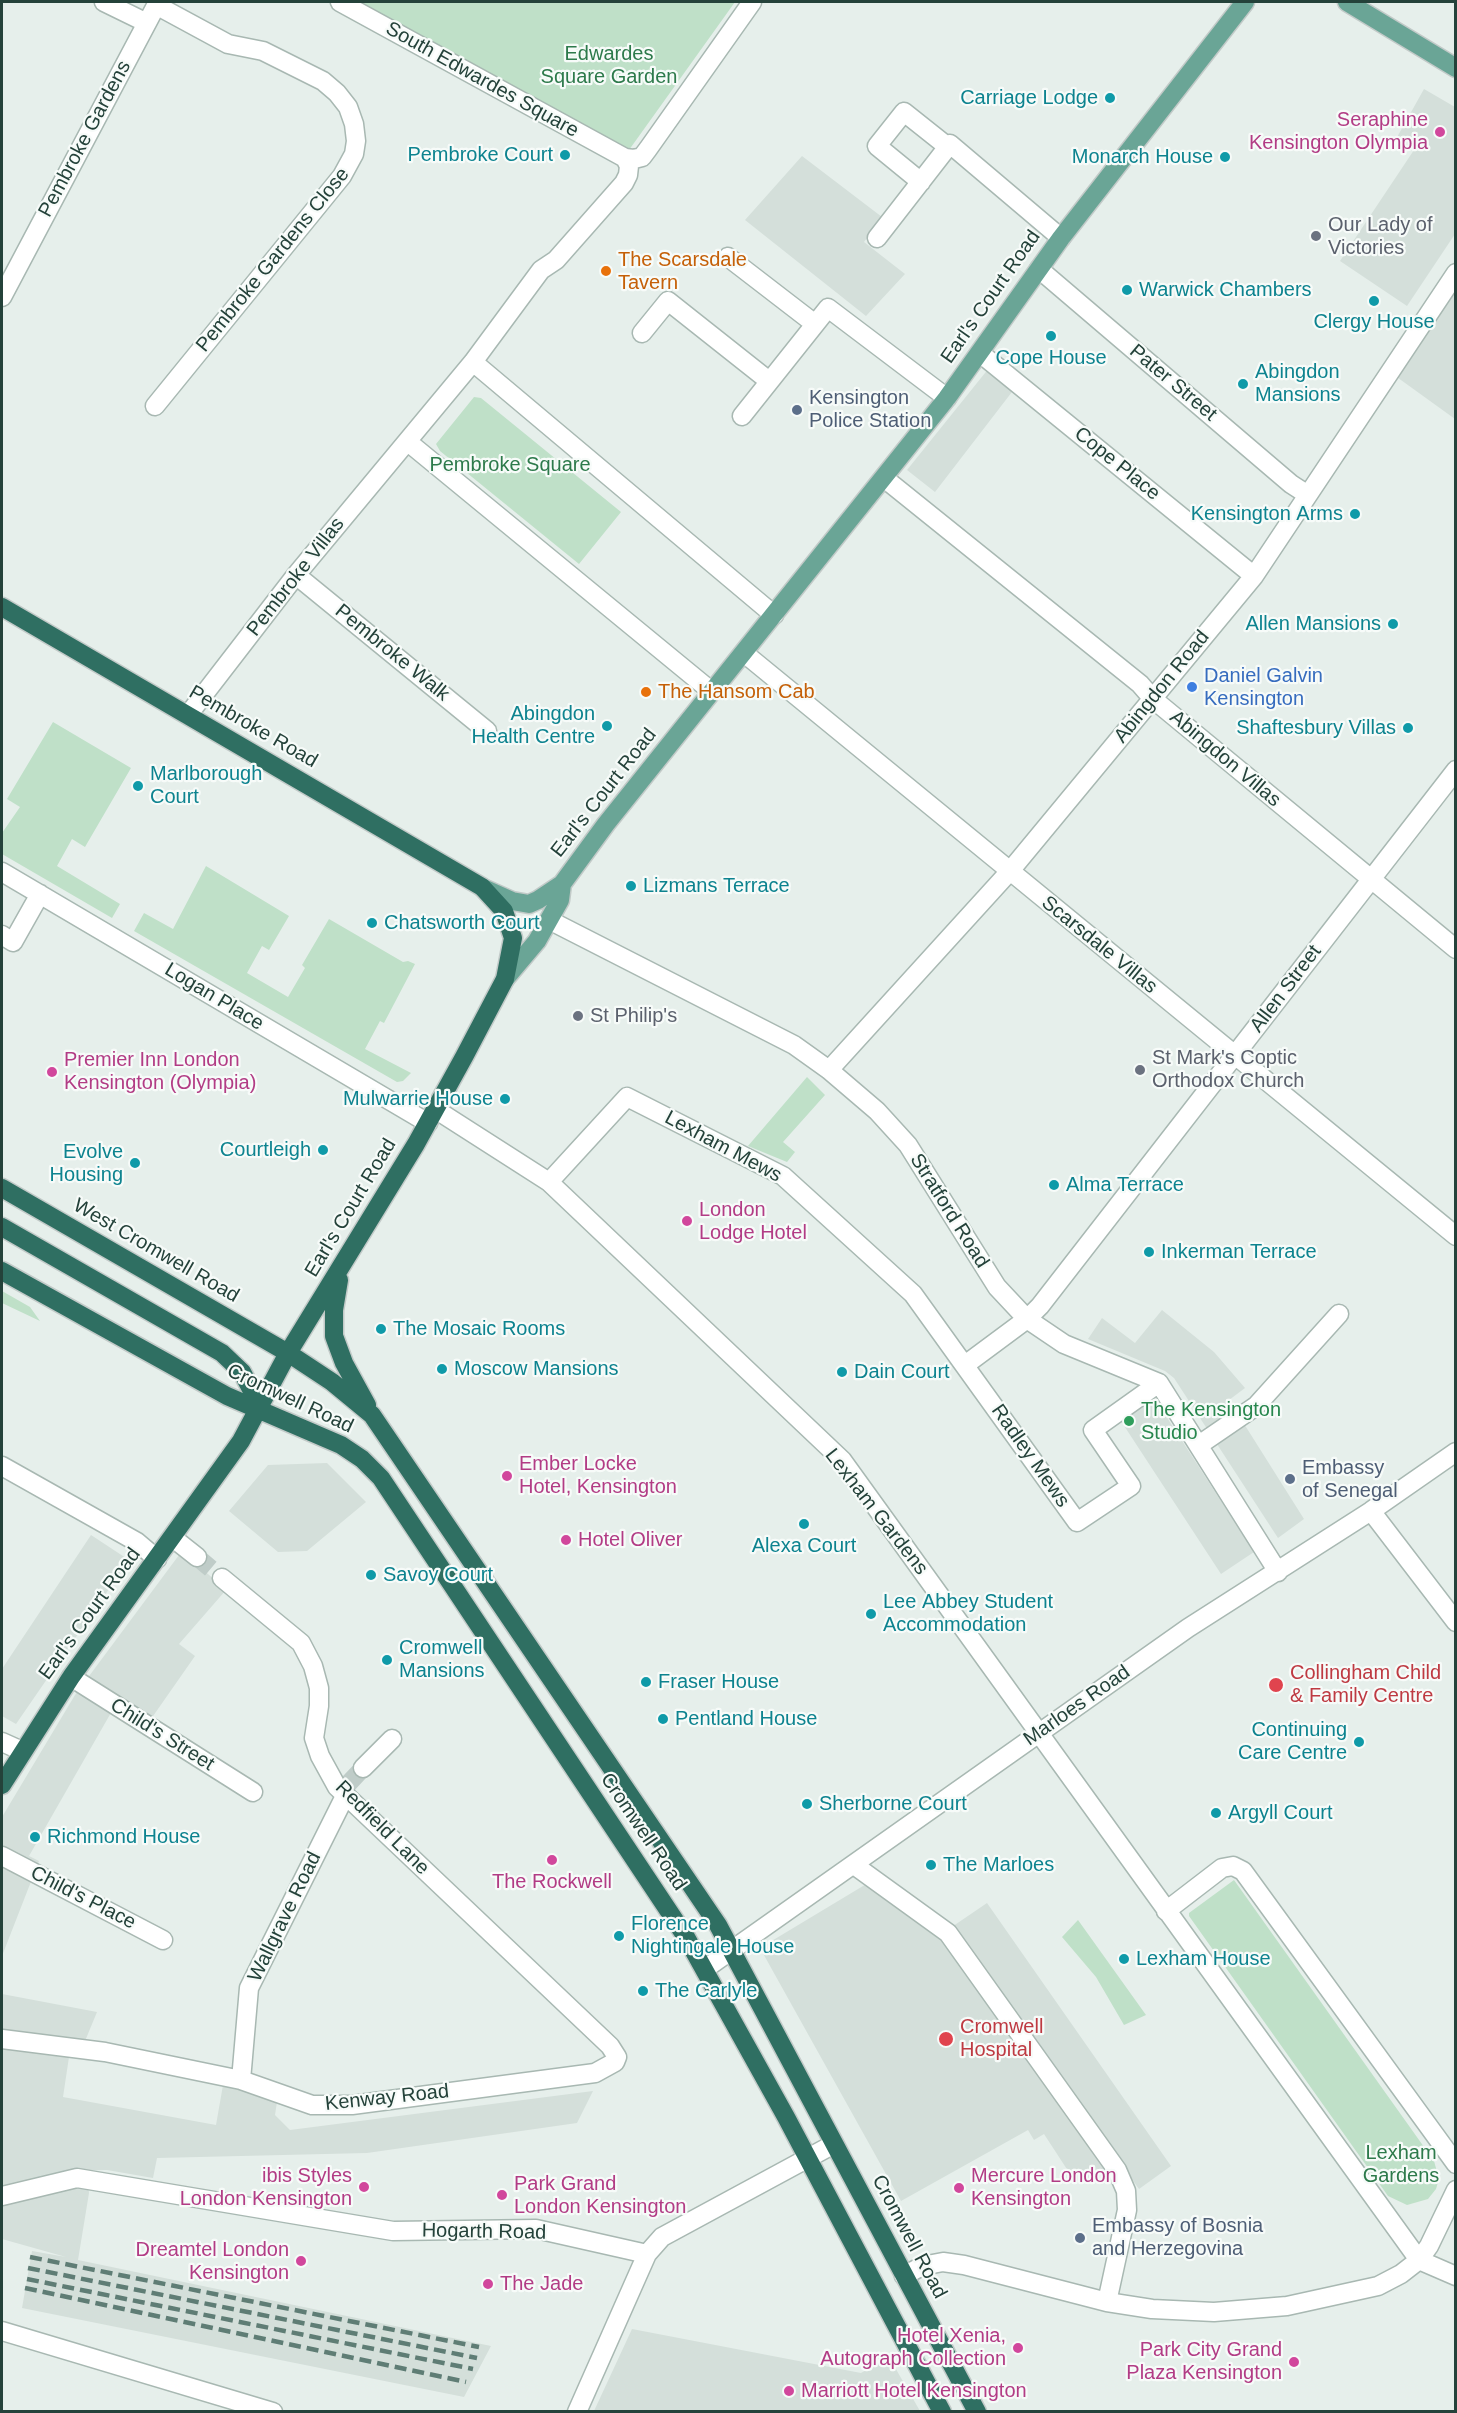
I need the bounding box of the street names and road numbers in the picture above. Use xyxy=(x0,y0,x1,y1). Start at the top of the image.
street label: South Edwardes Square xyxy=(381,17,583,143)
street label: Pembroke Gardens xyxy=(34,57,136,221)
street label: Pembroke Gardens Close xyxy=(191,163,355,357)
street label: Earl's Court Road xyxy=(936,226,1046,368)
street label: Pater Street xyxy=(1124,340,1222,426)
street label: Cope Place xyxy=(1069,422,1165,506)
street label: Pembroke Villas xyxy=(242,513,350,641)
street label: Pembroke Walk xyxy=(330,599,454,707)
street label: Abingdon Road xyxy=(1109,626,1215,748)
street label: Pembroke Road xyxy=(184,680,322,774)
street label: Abingdon Villas xyxy=(1165,706,1285,812)
street label: Earl's Court Road xyxy=(546,724,662,862)
street label: Scarsdale Villas xyxy=(1036,891,1162,999)
street label: Allen Street xyxy=(1245,940,1327,1038)
street label: Logan Place xyxy=(160,958,268,1036)
street label: Lexham Mews xyxy=(660,1106,786,1188)
street label: Earl's Court Road xyxy=(300,1134,402,1282)
street label: Stratford Road xyxy=(904,1149,994,1273)
street label: West Cromwell Road xyxy=(69,1194,243,1308)
street label: Cromwell Road xyxy=(223,1359,357,1439)
street label: Radley Mews xyxy=(986,1400,1074,1512)
street label: Lexham Gardens xyxy=(819,1444,933,1580)
street label: Earl's Court Road xyxy=(34,1543,146,1685)
street label: Marloes Road xyxy=(1019,1660,1135,1752)
street label: Child's Street xyxy=(105,1693,219,1777)
street label: Cromwell Road xyxy=(595,1769,691,1895)
street label: Redfield Lane xyxy=(330,1776,434,1880)
street label: Wallgrave Road xyxy=(243,1848,327,1986)
street label: Child's Place xyxy=(26,1861,140,1935)
street label: Kenway Road xyxy=(324,2080,450,2116)
street label: Cromwell Road xyxy=(866,2171,952,2303)
street label: Hogarth Road xyxy=(422,2219,546,2245)

